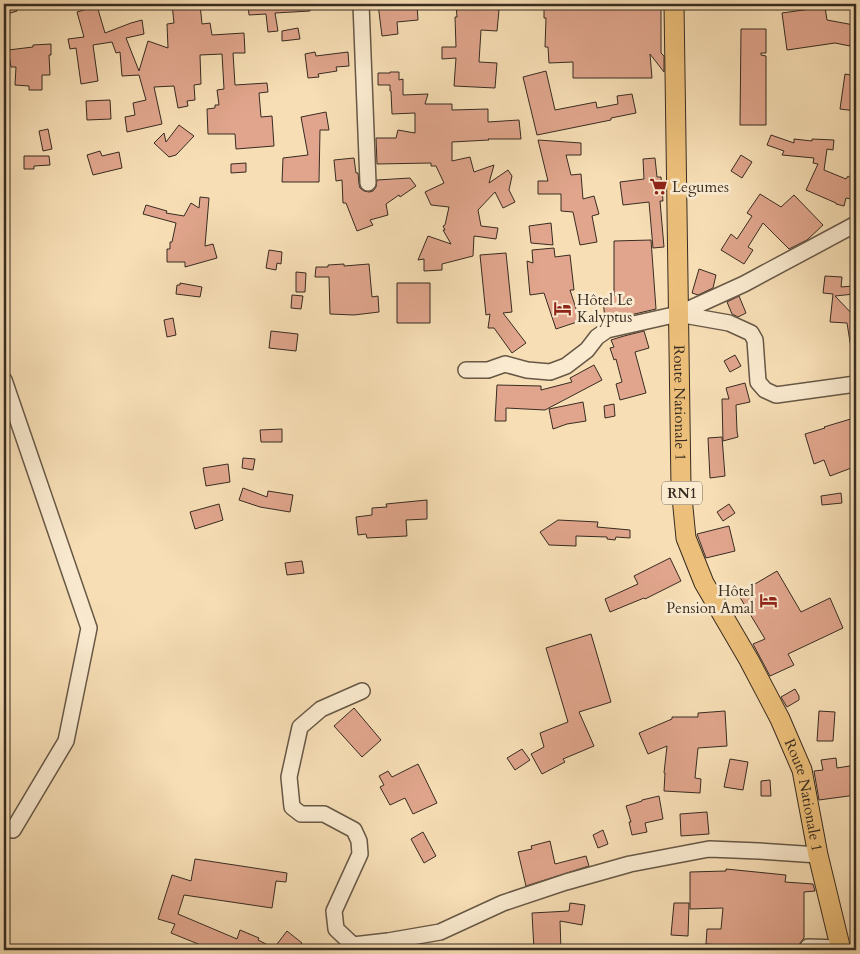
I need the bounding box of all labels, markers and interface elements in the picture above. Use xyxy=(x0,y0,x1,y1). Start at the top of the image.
supermarket icon: Legumes xyxy=(648,177,668,197)
place label: Legumes xyxy=(672,177,729,197)
place label: Hôtel Le Kalyptus xyxy=(577,290,633,327)
hotel icon: Hôtel Le Kalyptus xyxy=(553,299,573,319)
street label: Route Nationale 1 xyxy=(669,345,691,461)
road number: RN1 xyxy=(662,482,702,504)
place label: Hôtel Pension Amal xyxy=(666,581,754,618)
hotel icon: Hôtel Pension Amal xyxy=(758,590,778,610)
street label: Route Nationale 1 xyxy=(780,736,827,853)

